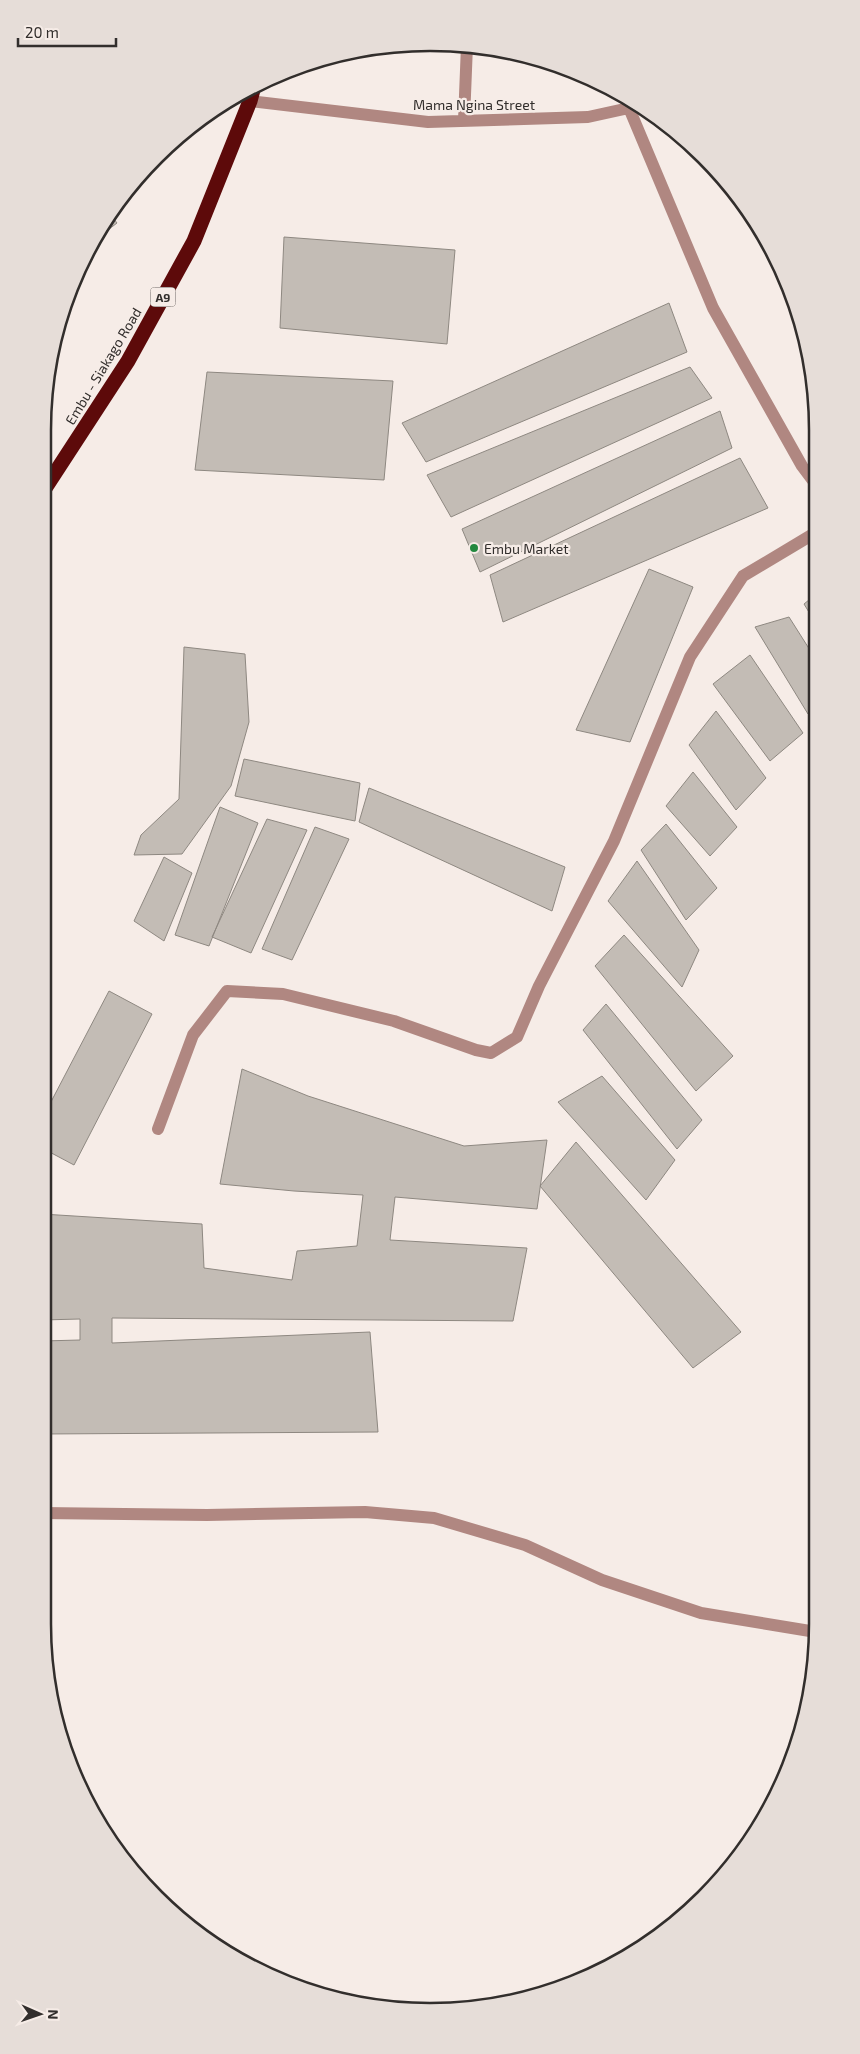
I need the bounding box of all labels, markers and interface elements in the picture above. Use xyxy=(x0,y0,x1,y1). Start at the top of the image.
scale bar xyxy=(18,15,115,47)
text: 20 m xyxy=(25,23,59,41)
street label: Mama Ngina Street xyxy=(413,96,535,113)
road number: A9 xyxy=(150,288,176,306)
street label: Embu - Siakago Road xyxy=(61,304,145,428)
place label: Embu Market xyxy=(484,540,569,557)
marker: Embu Market xyxy=(468,542,480,554)
north arrow xyxy=(15,1989,65,2039)
text: N xyxy=(45,2009,62,2020)

